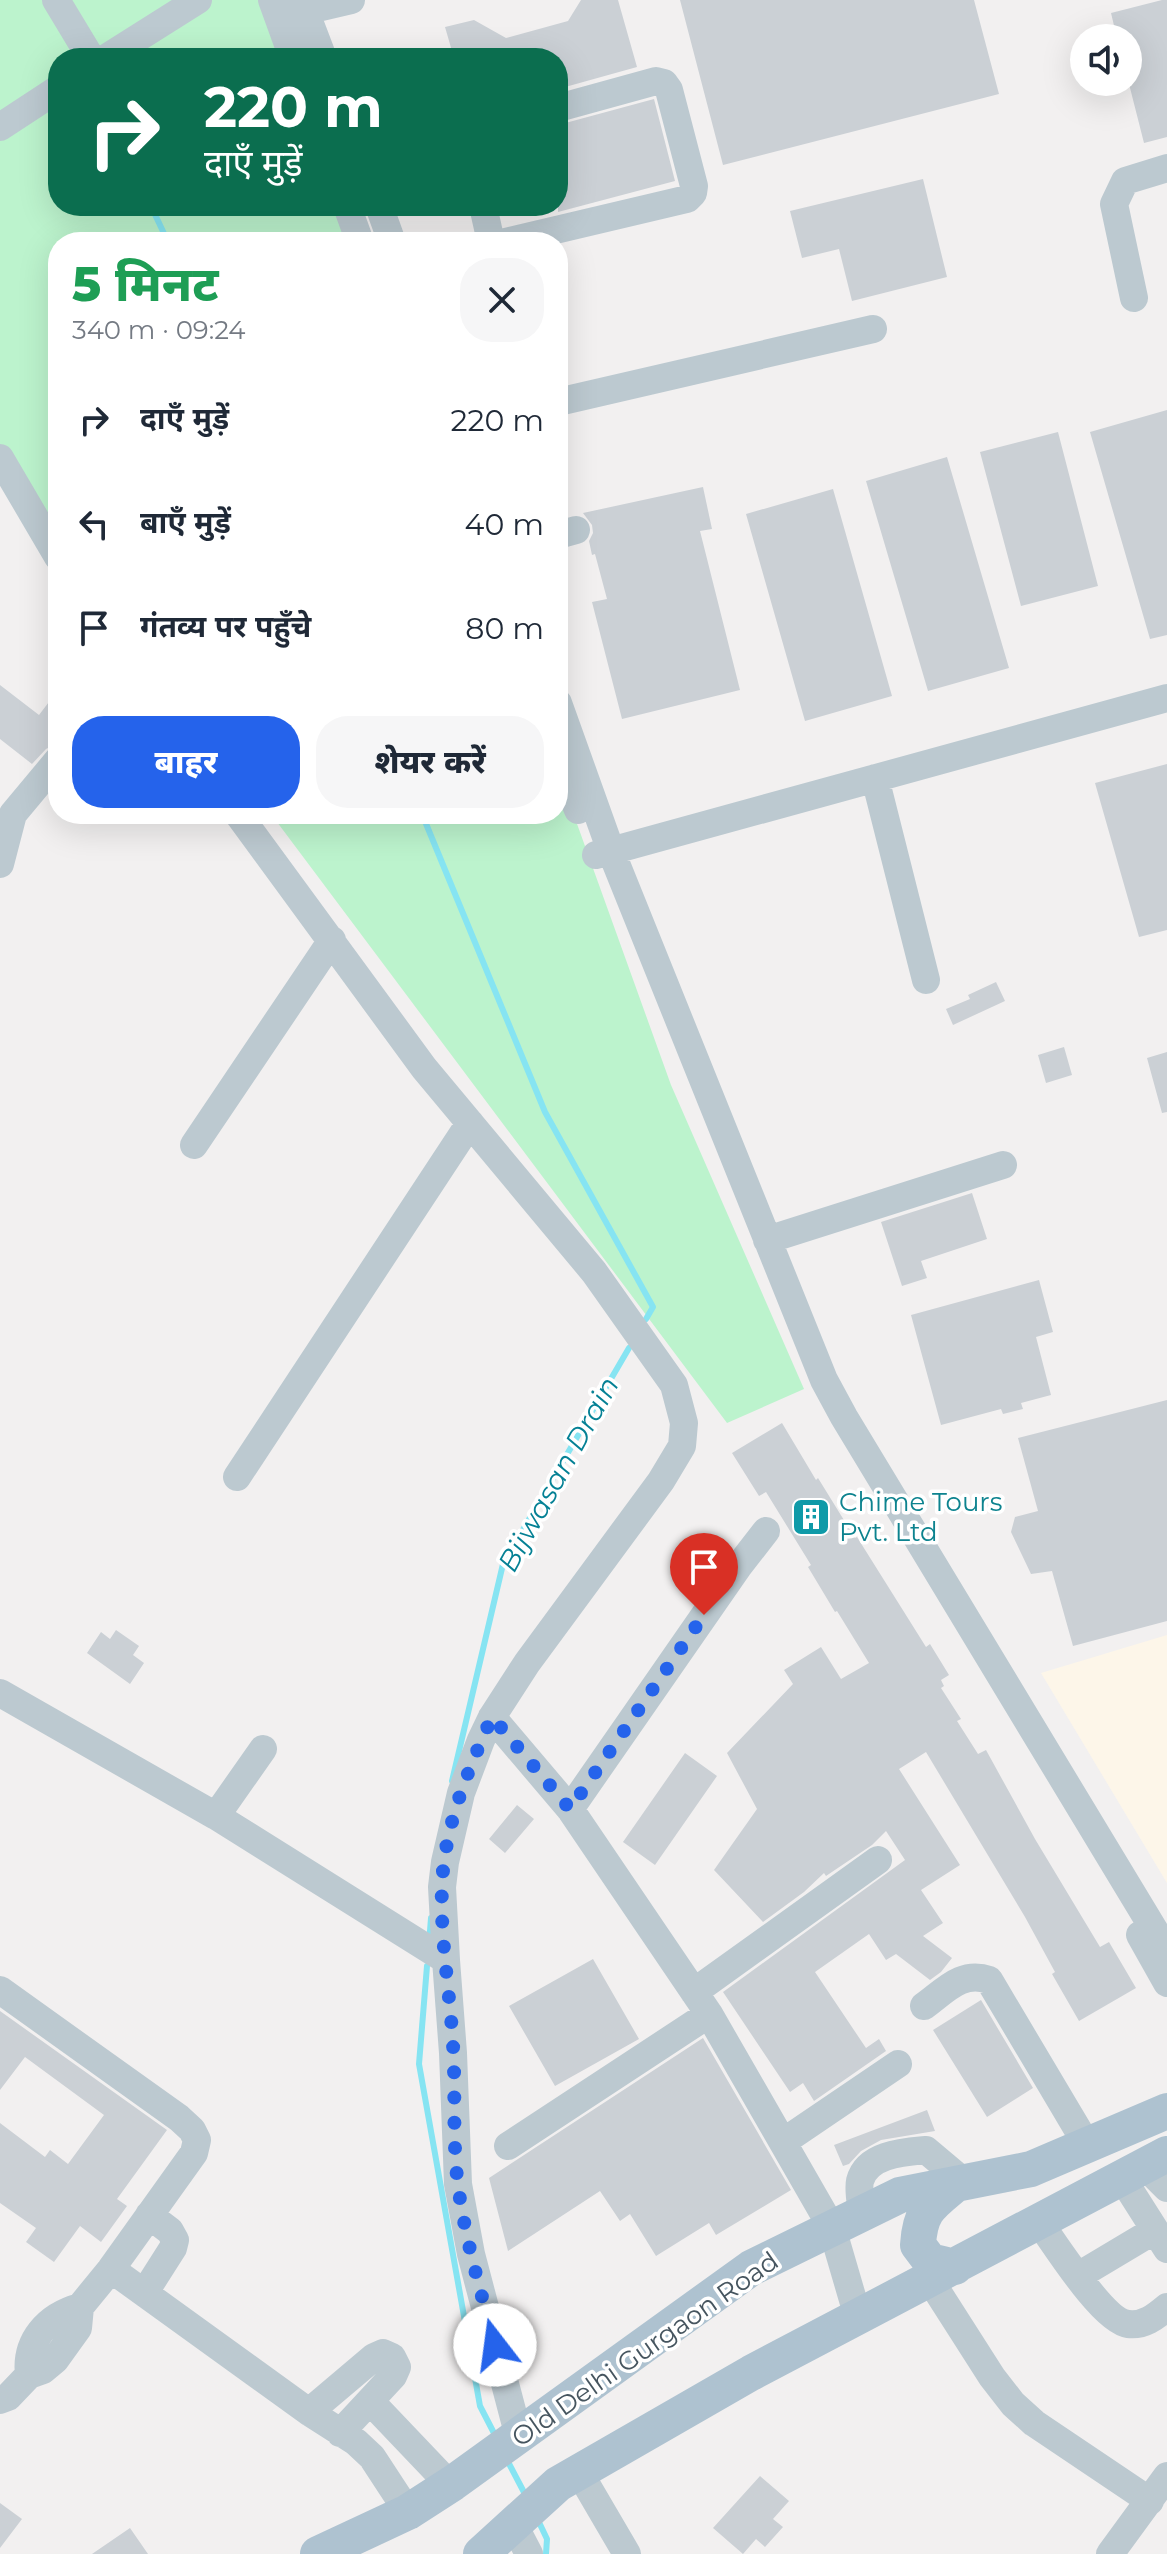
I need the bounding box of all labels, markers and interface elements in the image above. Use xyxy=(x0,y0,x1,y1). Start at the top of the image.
map controls xyxy=(1070,24,1142,96)
button: sound xyxy=(1070,24,1142,96)
text: 220 m xyxy=(204,73,383,141)
icon: right xyxy=(72,80,176,184)
text: दाएँ मुड़ें xyxy=(204,141,303,185)
text: 5 मिनट xyxy=(72,255,218,313)
button: close xyxy=(460,258,544,342)
text: 340 m · 09:24 xyxy=(72,314,246,346)
icon: right xyxy=(72,398,116,442)
text: दाएँ मुड़ें xyxy=(140,400,229,437)
text: 220 m xyxy=(450,402,544,439)
icon: left xyxy=(72,502,116,546)
text: बाएँ मुड़ें xyxy=(140,504,231,541)
text: 40 m xyxy=(465,506,544,543)
icon: arrive xyxy=(72,606,116,650)
text: गंतव्य पर पहुँचे xyxy=(140,608,311,645)
text: 80 m xyxy=(465,610,544,647)
button: बाहर xyxy=(72,716,300,808)
button: शेयर करें xyxy=(316,716,544,808)
water label: Bijwasan Drain xyxy=(490,1370,626,1578)
place label: Chime Tours Pvt. Ltd xyxy=(839,1486,1002,1548)
building icon: Chime Tours Pvt. Ltd xyxy=(790,1496,832,1538)
pin xyxy=(670,1533,738,1615)
icon: arrive xyxy=(682,1545,726,1589)
street label: Old Delhi Gurgaon Road xyxy=(505,2245,785,2453)
position arrow xyxy=(453,2303,537,2387)

